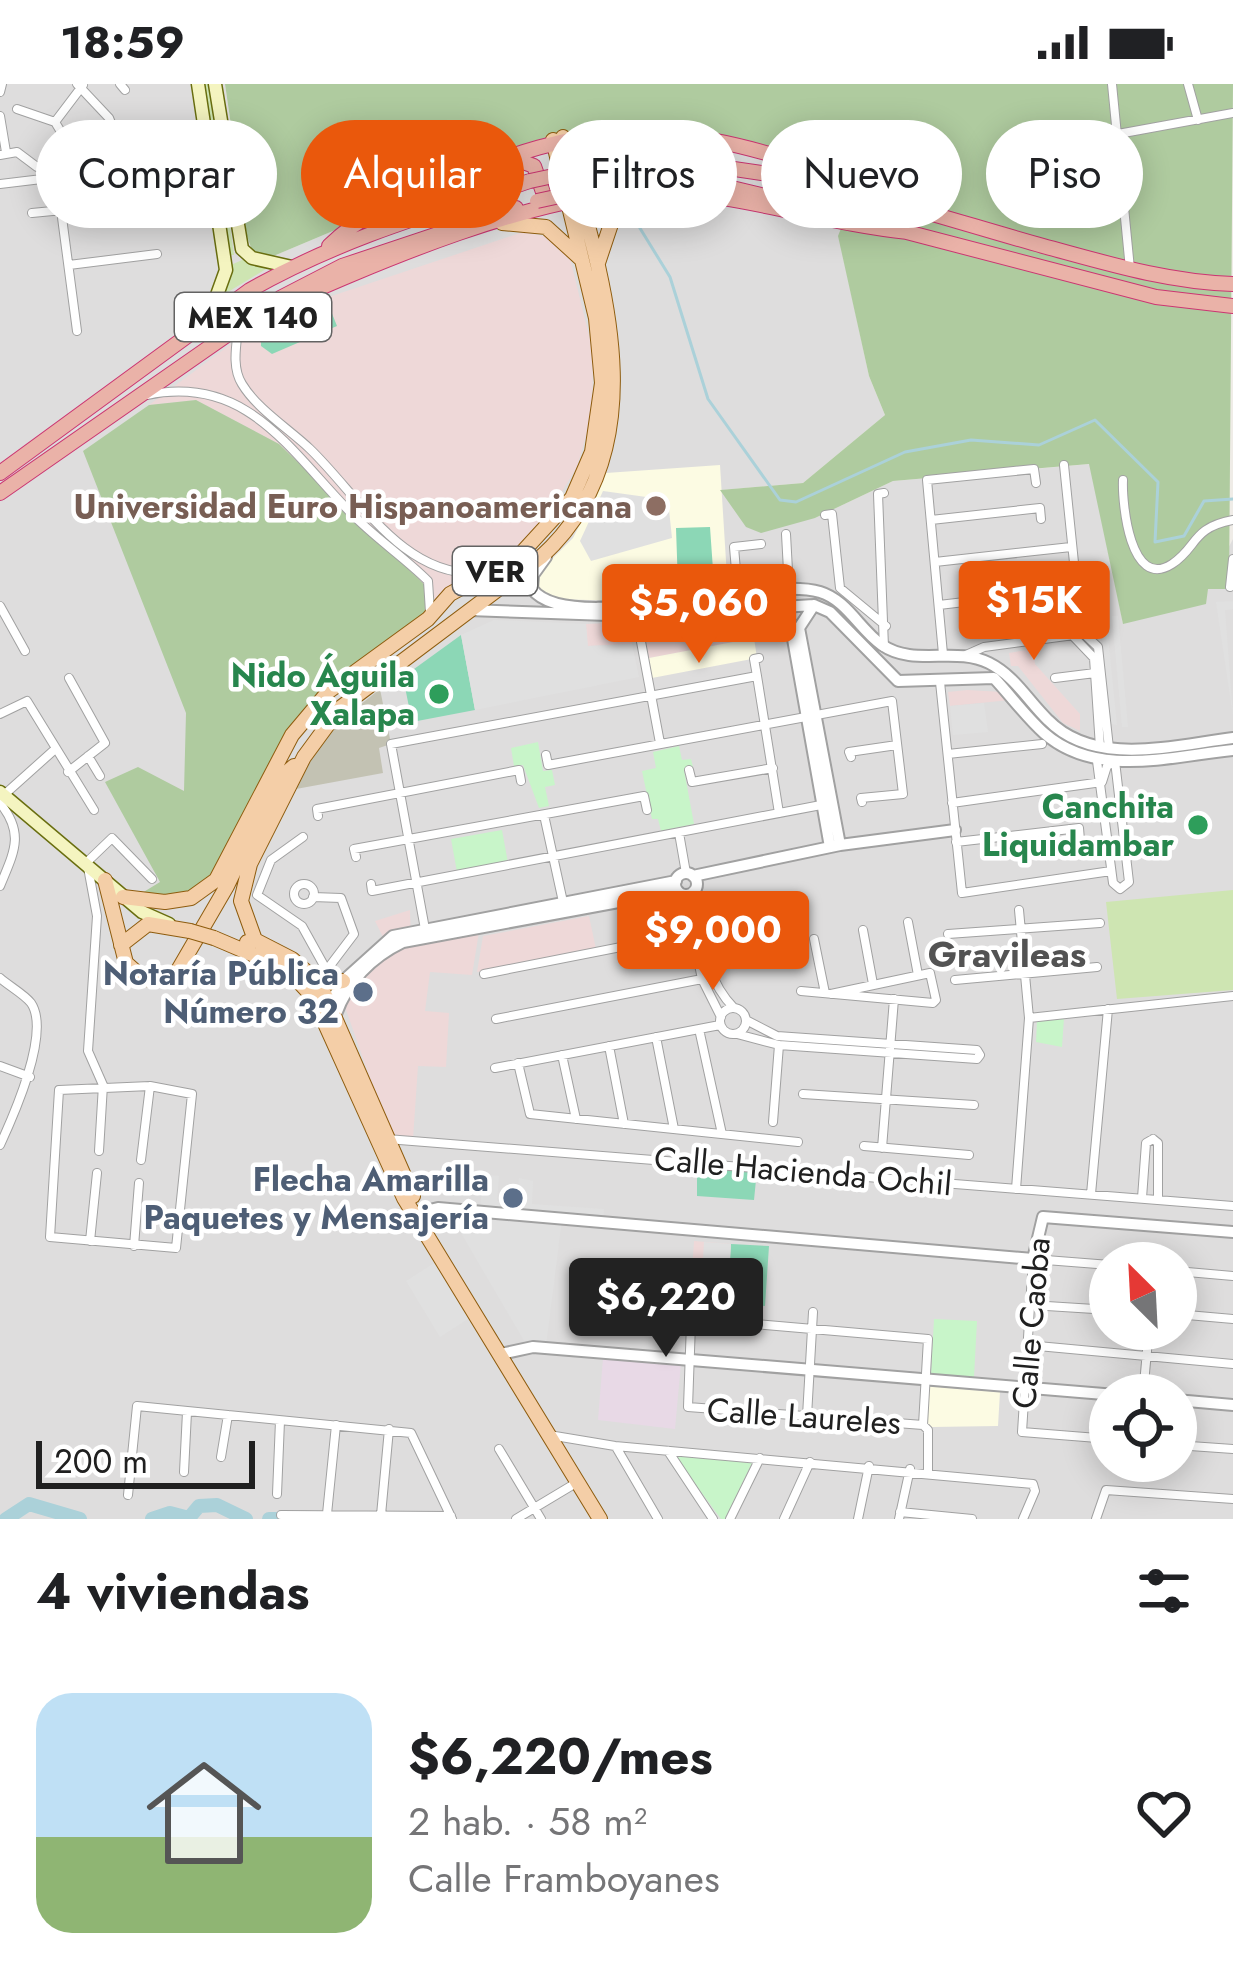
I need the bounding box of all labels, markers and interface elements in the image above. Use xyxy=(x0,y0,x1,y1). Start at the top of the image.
text: 18:59 xyxy=(60,10,185,75)
chip: Comprar xyxy=(36,120,277,228)
chip: Alquilar xyxy=(301,120,524,228)
chip: Filtros xyxy=(548,120,737,228)
chip: Nuevo xyxy=(761,120,962,228)
chip: Piso xyxy=(986,120,1143,228)
road number: MEX 140 xyxy=(175,293,331,341)
place label: Universidad Euro Hispanoamericana xyxy=(74,483,632,530)
marker: Universidad Euro Hispanoamericana xyxy=(643,493,669,519)
road number: VER xyxy=(453,547,537,595)
pin: $15K xyxy=(963,561,1105,663)
pin: $5,060 xyxy=(601,564,797,666)
text: $15K xyxy=(986,571,1082,628)
text: $5,060 xyxy=(629,574,769,631)
place label: Nido Águila Xalapa xyxy=(231,652,415,737)
marker: Nido Águila Xalapa xyxy=(426,681,452,707)
place label: Canchita Liquidambar xyxy=(982,783,1174,868)
marker: Canchita Liquidambar xyxy=(1185,812,1211,838)
pin: $9,000 xyxy=(615,891,811,993)
text: $9,000 xyxy=(644,901,782,958)
district label: Gravileas xyxy=(928,928,1086,980)
place label: Notaría Pública Número 32 xyxy=(103,950,339,1035)
marker: Notaría Pública Número 32 xyxy=(350,979,376,1005)
street label: Calle Hacienda Ochil xyxy=(652,1135,954,1207)
place label: Flecha Amarilla Paquetes y Mensajería xyxy=(143,1156,489,1241)
marker: Flecha Amarilla Paquetes y Mensajería xyxy=(500,1185,526,1211)
street label: Calle Caoba xyxy=(1000,1235,1062,1411)
north arrow xyxy=(1089,1242,1197,1350)
map controls xyxy=(1089,1242,1197,1482)
pin: $6,220 xyxy=(568,1258,764,1360)
text: $6,220 xyxy=(596,1268,736,1325)
button: locate xyxy=(1089,1374,1197,1482)
street label: Calle Laureles xyxy=(705,1386,903,1446)
scale bar xyxy=(36,1435,255,1488)
text: 200 m xyxy=(54,1438,148,1485)
text: 4 viviendas xyxy=(36,1554,310,1628)
icon: filters xyxy=(1131,1558,1197,1624)
text: $6,220/mes xyxy=(408,1719,713,1793)
icon: home xyxy=(132,1741,276,1885)
icon: heart xyxy=(1131,1780,1197,1846)
text: 2 hab. · 58 m² xyxy=(408,1793,647,1850)
text: Calle Framboyanes xyxy=(408,1850,720,1907)

